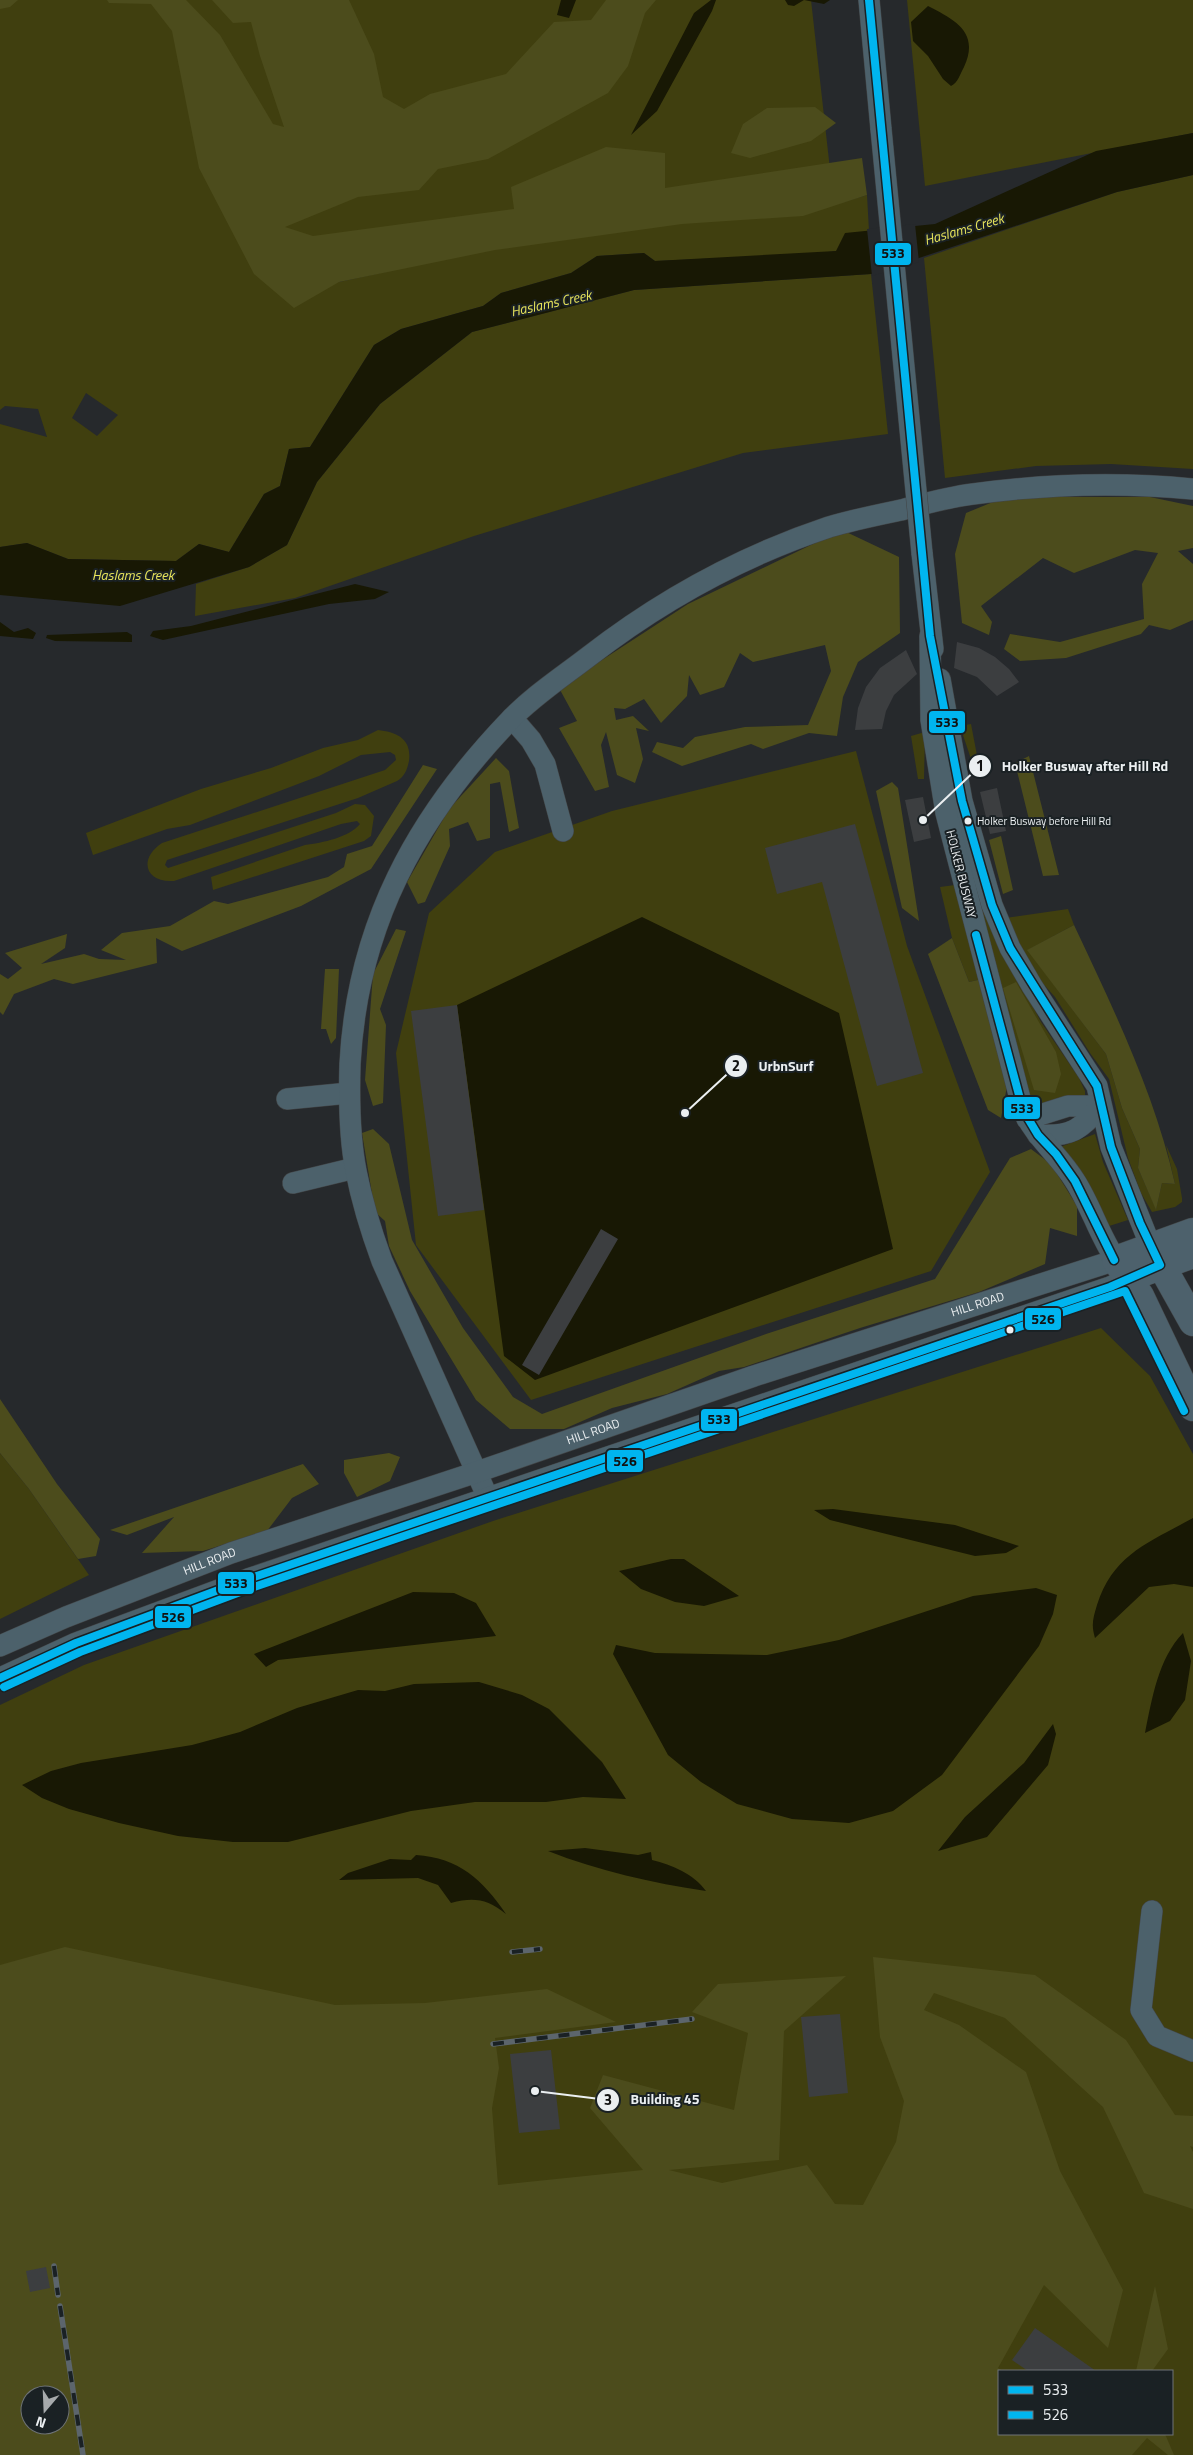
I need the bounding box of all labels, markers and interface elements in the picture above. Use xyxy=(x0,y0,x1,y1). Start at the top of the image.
water label: Haslams Creek xyxy=(922,207,1008,250)
line badge: 533 xyxy=(874,242,912,266)
text: 533 xyxy=(881,242,905,263)
water label: Haslams Creek xyxy=(509,283,595,321)
water label: Haslams Creek xyxy=(92,564,176,585)
line badge: 533 xyxy=(928,710,966,734)
text: 533 xyxy=(935,711,959,732)
callout: Holker Busway after Hill Rd xyxy=(967,751,1179,780)
text: 1 xyxy=(976,754,984,777)
text: Holker Busway after Hill Rd xyxy=(1002,755,1168,776)
place label: Holker Busway before Hill Rd xyxy=(977,813,1111,829)
marker: Holker Busway before Hill Rd xyxy=(963,816,973,826)
street label: HOLKER BUSWAY xyxy=(941,828,982,921)
callout: UrbnSurf xyxy=(724,1051,824,1080)
text: 2 xyxy=(732,1054,740,1077)
text: UrbnSurf xyxy=(758,1055,814,1076)
line badge: 533 xyxy=(1003,1096,1041,1120)
text: 533 xyxy=(1010,1097,1034,1118)
street label: HILL ROAD xyxy=(948,1286,1007,1321)
line badge: 526 xyxy=(1024,1307,1062,1331)
text: 526 xyxy=(1031,1308,1055,1329)
unlabelled marker xyxy=(1005,1325,1015,1335)
line badge: 533 xyxy=(700,1408,738,1432)
text: 533 xyxy=(707,1408,731,1429)
street label: HILL ROAD xyxy=(564,1413,622,1449)
line badge: 526 xyxy=(606,1449,644,1473)
text: 526 xyxy=(613,1450,637,1471)
street label: HILL ROAD xyxy=(180,1542,238,1580)
line badge: 533 xyxy=(217,1571,255,1595)
text: 533 xyxy=(224,1572,248,1593)
line badge: 526 xyxy=(154,1605,192,1629)
text: 526 xyxy=(161,1606,185,1627)
callout: Building 45 xyxy=(596,2085,710,2114)
text: 3 xyxy=(604,2088,612,2111)
text: Building 45 xyxy=(631,2088,700,2109)
legend xyxy=(998,2370,1173,2435)
text: 533 xyxy=(1043,2378,1068,2401)
north arrow xyxy=(20,2385,70,2435)
text: 526 xyxy=(1043,2403,1068,2426)
text: N xyxy=(33,2411,49,2434)

